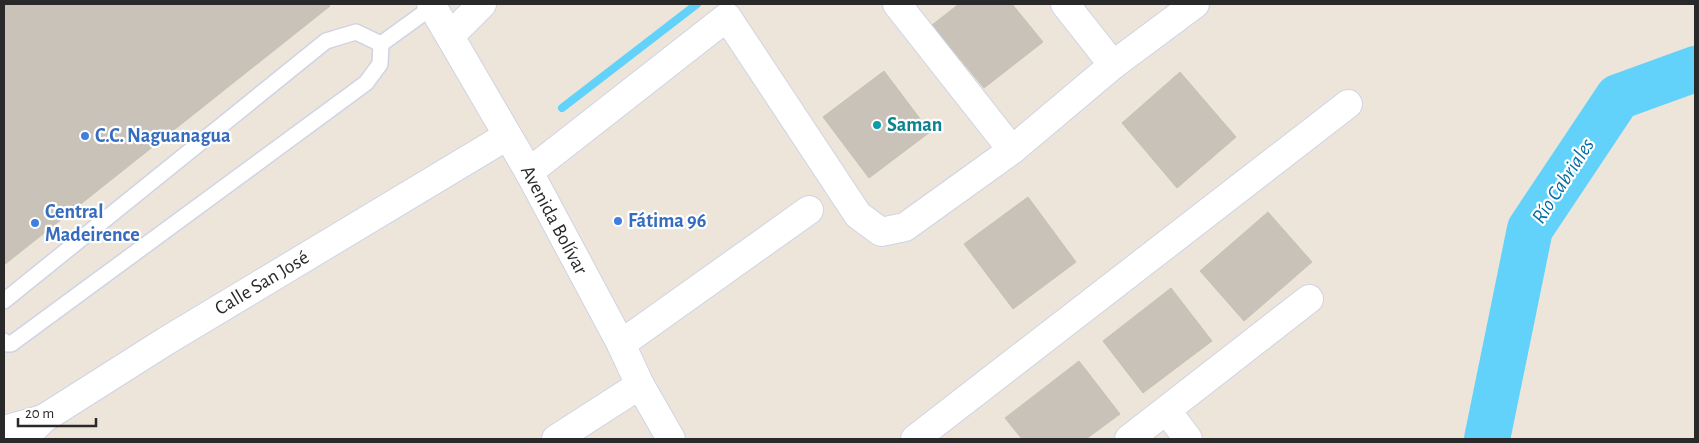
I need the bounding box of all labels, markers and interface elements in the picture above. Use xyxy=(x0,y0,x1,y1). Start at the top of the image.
place label: Saman xyxy=(887,115,942,135)
marker: Saman xyxy=(871,119,883,131)
place label: C.C. Naguanagua xyxy=(95,126,231,146)
marker: C.C. Naguanagua xyxy=(79,130,91,142)
water label: Río Cabriales xyxy=(1528,135,1598,227)
street label: Avenida Bolívar xyxy=(517,162,591,278)
place label: Central Madeirence xyxy=(45,202,140,245)
place label: Fátima 96 xyxy=(628,211,706,231)
marker: Fátima 96 xyxy=(612,215,624,227)
marker: Central Madeirence xyxy=(29,217,41,229)
street label: Calle San José xyxy=(211,247,313,319)
scale bar xyxy=(18,396,95,428)
text: 20 m xyxy=(25,406,54,421)

